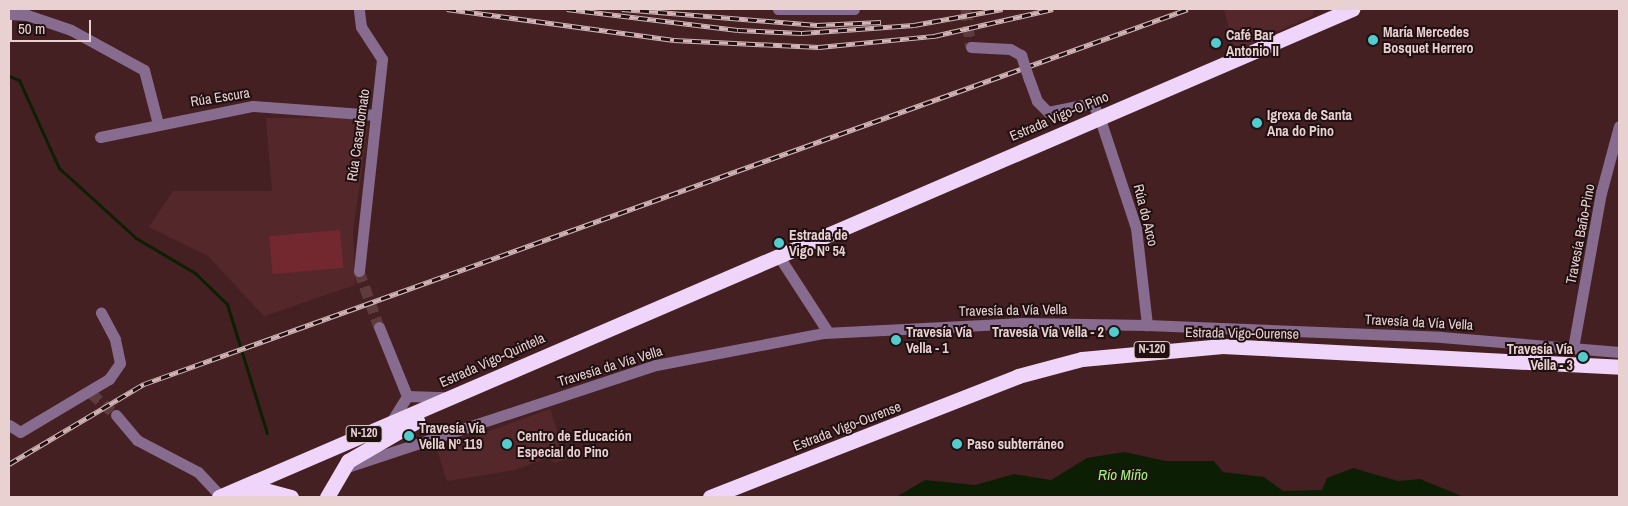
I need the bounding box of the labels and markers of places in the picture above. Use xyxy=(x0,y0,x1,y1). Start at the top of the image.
place label: María Mercedes Bosquet Herrero xyxy=(1383,24,1474,56)
place label: Café Bar Antonio II xyxy=(1226,27,1279,59)
marker: María Mercedes Bosquet Herrero xyxy=(1367,34,1379,46)
marker: Café Bar Antonio II xyxy=(1210,37,1222,49)
place label: Igrexa de Santa Ana do Pino xyxy=(1267,107,1352,140)
marker: Igrexa de Santa Ana do Pino xyxy=(1251,117,1263,129)
place label: Estrada de Vigo Nº 54 xyxy=(789,227,848,260)
marker: Estrada de Vigo Nº 54 xyxy=(773,237,785,249)
place label: Travesía Vía Vella - 1 xyxy=(906,324,972,357)
place label: Travesía Vía Vella - 2 xyxy=(992,324,1104,340)
marker: Travesía Vía Vella - 2 xyxy=(1108,326,1120,338)
marker: Travesía Vía Vella - 1 xyxy=(890,334,902,346)
place label: Travesía Vía Vella - 3 xyxy=(1507,341,1573,374)
marker: Travesía Vía Vella - 3 xyxy=(1577,351,1589,363)
place label: Travesía Vía Vella Nº 119 xyxy=(419,420,485,452)
place label: Centro de Educación Especial do Pino xyxy=(517,428,632,461)
marker: Travesía Vía Vella Nº 119 xyxy=(403,430,415,442)
place label: Paso subterráneo xyxy=(967,436,1064,452)
marker: Centro de Educación Especial do Pino xyxy=(501,438,513,450)
marker: Paso subterráneo xyxy=(951,438,963,450)

